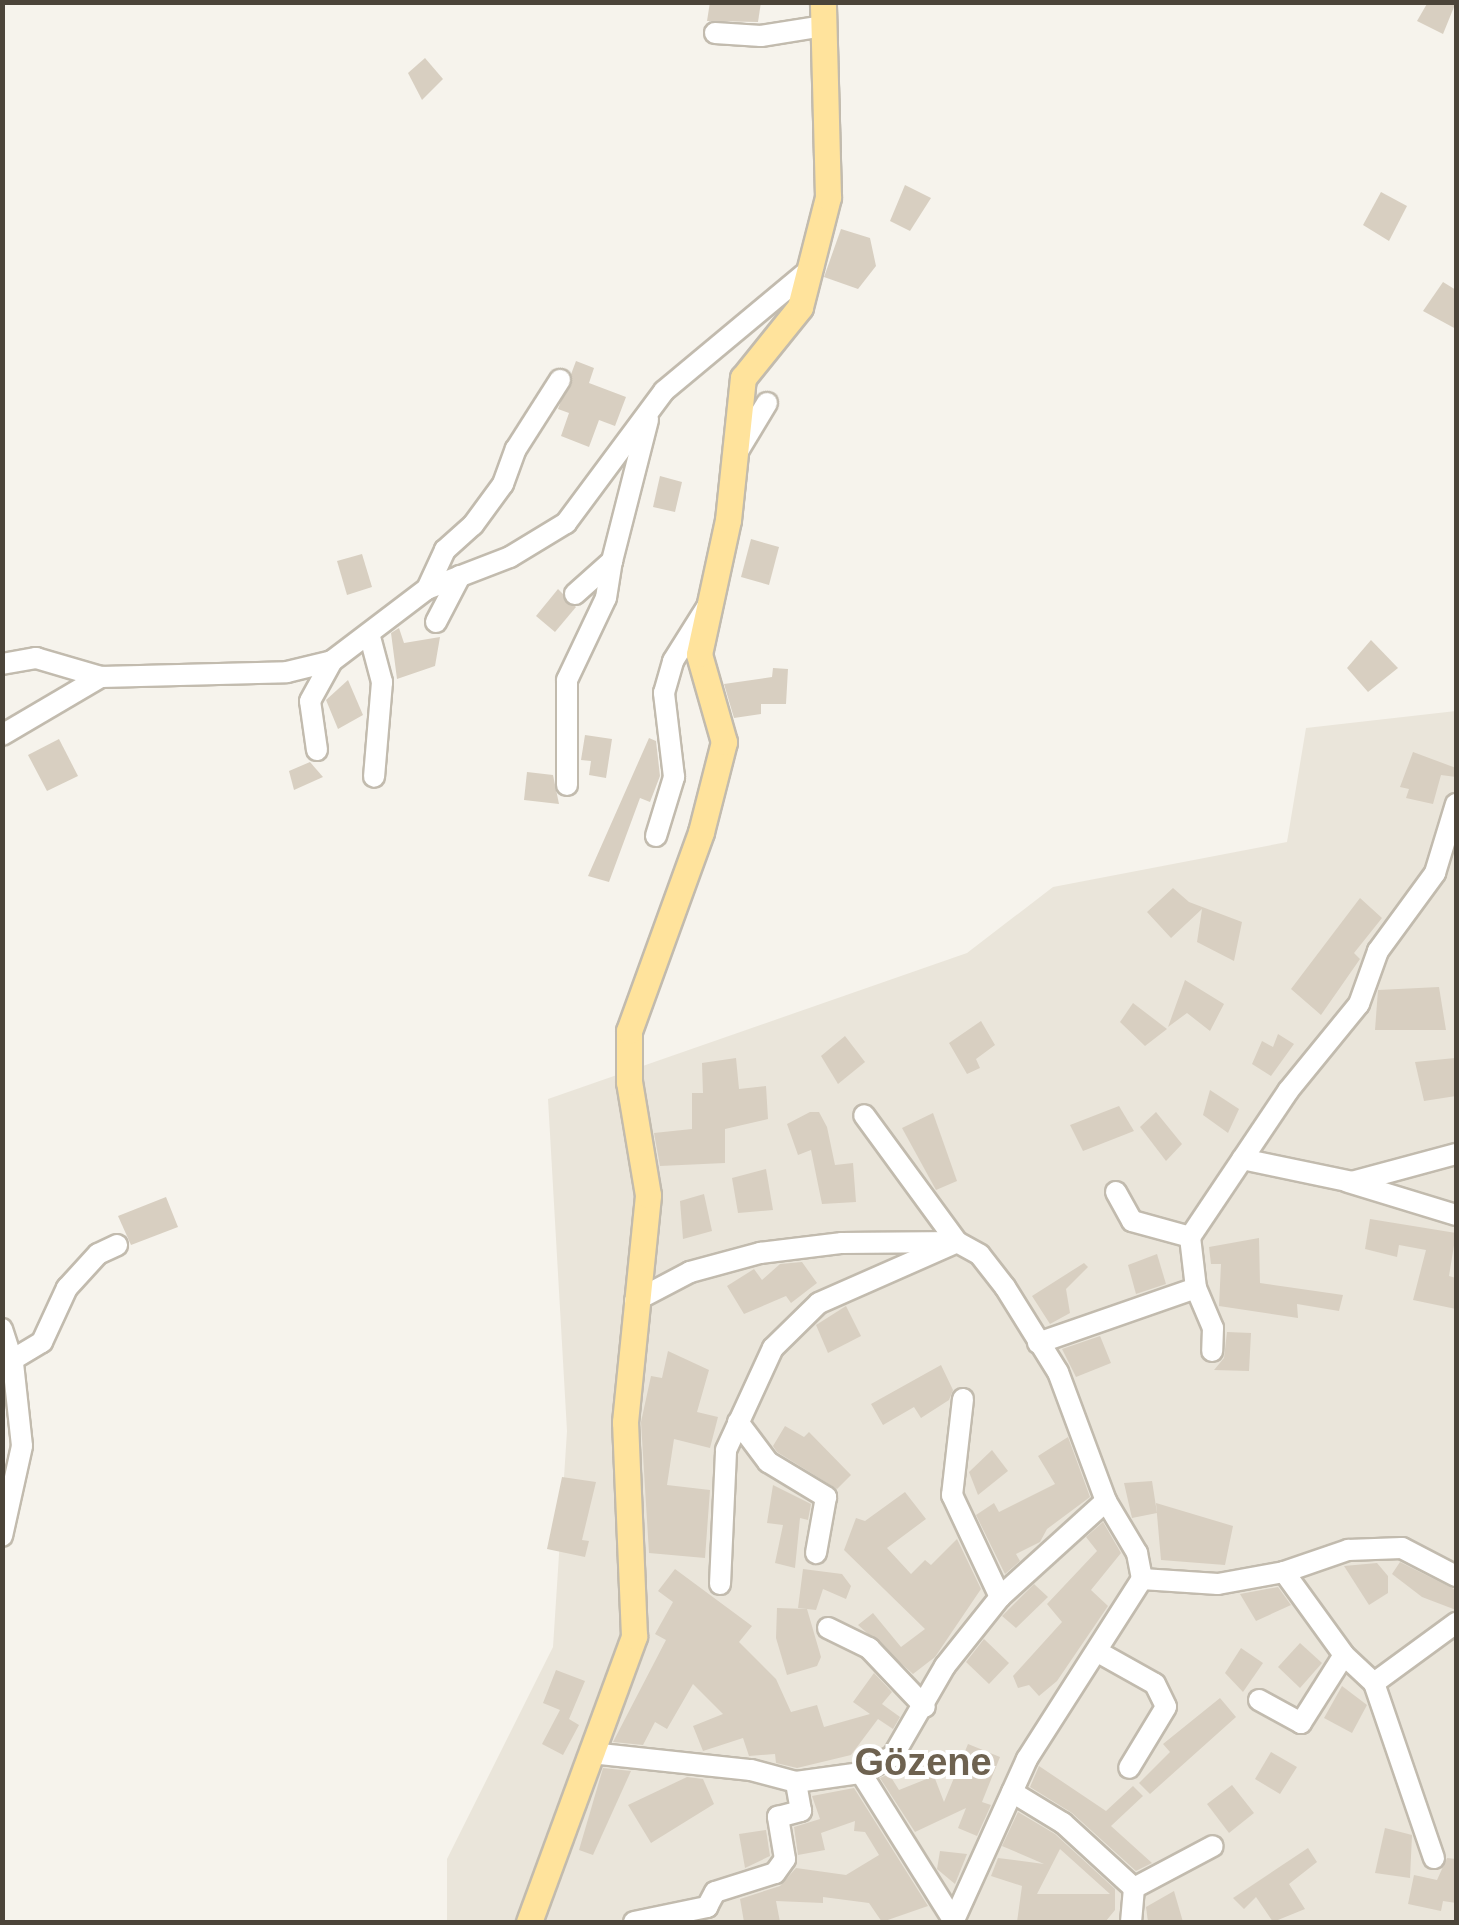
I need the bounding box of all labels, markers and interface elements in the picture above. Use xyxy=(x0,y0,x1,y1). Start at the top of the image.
district label: Gözene xyxy=(854,1740,992,1786)

